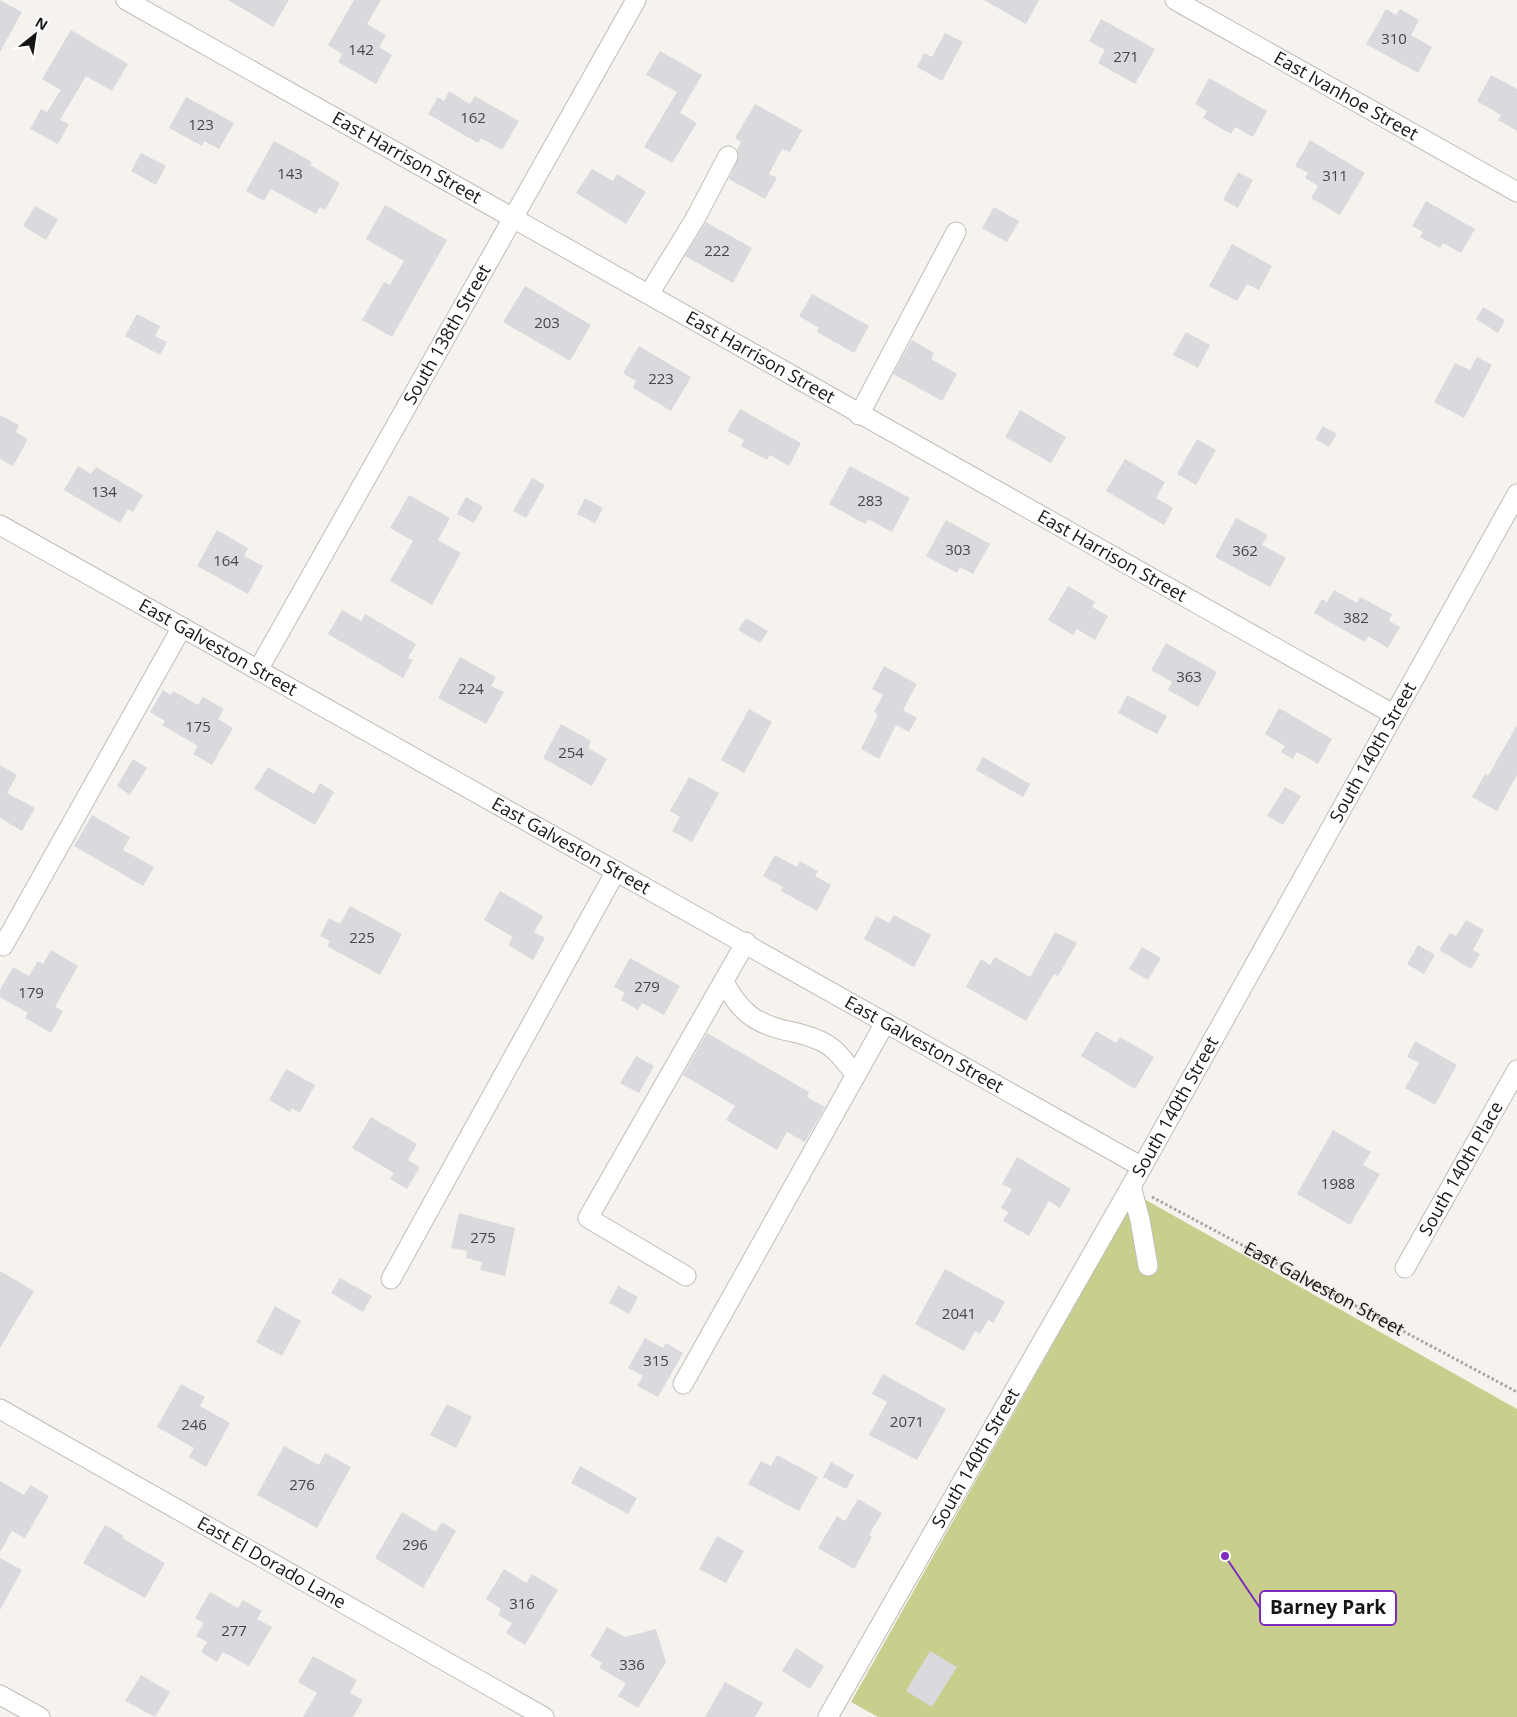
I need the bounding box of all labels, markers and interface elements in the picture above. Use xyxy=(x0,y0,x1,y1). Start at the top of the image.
north arrow xyxy=(10,10,60,60)
text: N xyxy=(32,12,51,34)
house number: 310 xyxy=(1381,28,1407,48)
house number: 142 xyxy=(348,39,374,59)
street label: East Ivanhoe Street xyxy=(1270,45,1423,145)
house number: 271 xyxy=(1113,46,1139,66)
street label: East Harrison Street xyxy=(328,105,486,209)
house number: 162 xyxy=(460,107,486,127)
house number: 123 xyxy=(188,114,214,134)
house number: 143 xyxy=(277,163,303,183)
house number: 311 xyxy=(1322,165,1348,185)
house number: 222 xyxy=(704,240,730,260)
street label: South 138th Street xyxy=(397,260,495,409)
street label: East Harrison Street xyxy=(682,305,840,408)
house number: 203 xyxy=(534,312,560,332)
house number: 223 xyxy=(648,368,674,388)
house number: 134 xyxy=(91,481,117,501)
house number: 283 xyxy=(857,490,883,510)
street label: East Harrison Street xyxy=(1034,504,1191,607)
house number: 303 xyxy=(945,539,971,559)
house number: 362 xyxy=(1232,540,1258,560)
house number: 164 xyxy=(213,550,239,570)
street label: East Galveston Street xyxy=(135,592,302,701)
house number: 382 xyxy=(1343,607,1369,627)
house number: 363 xyxy=(1176,666,1202,686)
street label: South 140th Street xyxy=(1323,677,1421,826)
house number: 224 xyxy=(458,678,484,698)
house number: 175 xyxy=(185,716,211,736)
house number: 254 xyxy=(558,742,584,762)
street label: East Galveston Street xyxy=(488,791,655,899)
house number: 225 xyxy=(349,927,375,947)
house number: 279 xyxy=(634,976,660,996)
house number: 179 xyxy=(18,982,44,1002)
street label: East Galveston Street xyxy=(841,989,1008,1098)
street label: South 140th Street xyxy=(1126,1032,1223,1181)
street label: South 140th Place xyxy=(1413,1097,1508,1240)
house number: 1988 xyxy=(1321,1173,1355,1193)
house number: 275 xyxy=(470,1227,496,1247)
street label: East Galveston Street xyxy=(1240,1235,1409,1341)
house number: 2041 xyxy=(942,1303,976,1323)
house number: 315 xyxy=(643,1350,669,1370)
street label: South 140th Street xyxy=(925,1383,1024,1532)
house number: 2071 xyxy=(890,1411,924,1431)
house number: 246 xyxy=(181,1414,207,1434)
house number: 276 xyxy=(289,1474,315,1494)
street label: East El Dorado Lane xyxy=(193,1510,351,1614)
house number: 296 xyxy=(402,1534,428,1554)
callout: Barney Park xyxy=(1260,1591,1396,1625)
house number: 316 xyxy=(509,1593,535,1613)
text: Barney Park xyxy=(1270,1594,1386,1620)
house number: 277 xyxy=(221,1620,247,1640)
house number: 336 xyxy=(619,1654,645,1674)

